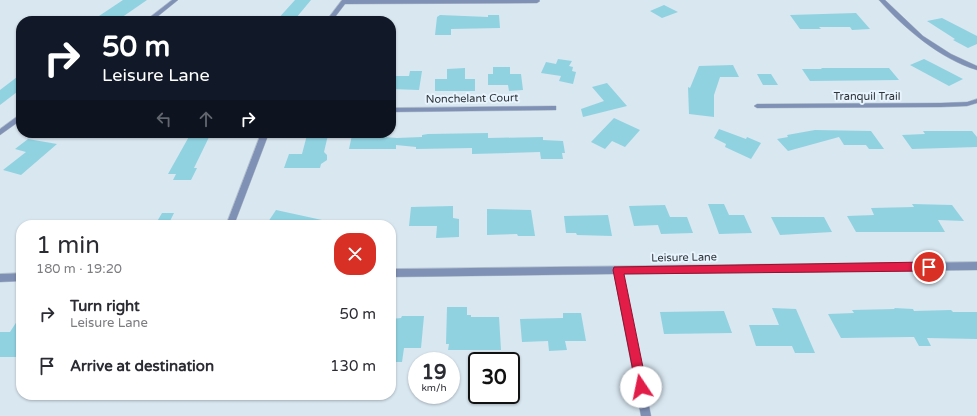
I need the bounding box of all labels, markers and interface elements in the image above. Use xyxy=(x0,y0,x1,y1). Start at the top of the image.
text: 50 m xyxy=(102,30,170,64)
icon: right xyxy=(36,32,88,84)
text: Leisure Lane xyxy=(102,64,210,86)
street label: Tranquil Trail xyxy=(833,90,901,103)
street label: Nonchelant Court xyxy=(426,91,518,106)
icon: left xyxy=(153,108,175,130)
icon: ahead xyxy=(195,108,217,130)
icon: right xyxy=(237,108,259,130)
text: 1 min xyxy=(36,231,100,260)
button: close xyxy=(334,233,376,275)
street label: Leisure Lane xyxy=(651,250,717,265)
pin xyxy=(912,250,946,284)
icon: arrive xyxy=(918,256,940,278)
text: 180 m · 19:20 xyxy=(36,261,122,277)
text: Turn right xyxy=(70,297,140,315)
icon: right xyxy=(36,303,58,325)
text: 50 m xyxy=(339,305,376,323)
text: Leisure Lane xyxy=(70,315,148,331)
speed limit sign: 30 xyxy=(468,352,520,404)
icon: arrive xyxy=(36,355,58,377)
text: Arrive at destination xyxy=(70,357,214,375)
text: 130 m xyxy=(330,357,376,375)
text: 19 xyxy=(421,361,447,385)
position arrow xyxy=(620,366,662,408)
text: km/h xyxy=(421,382,447,394)

